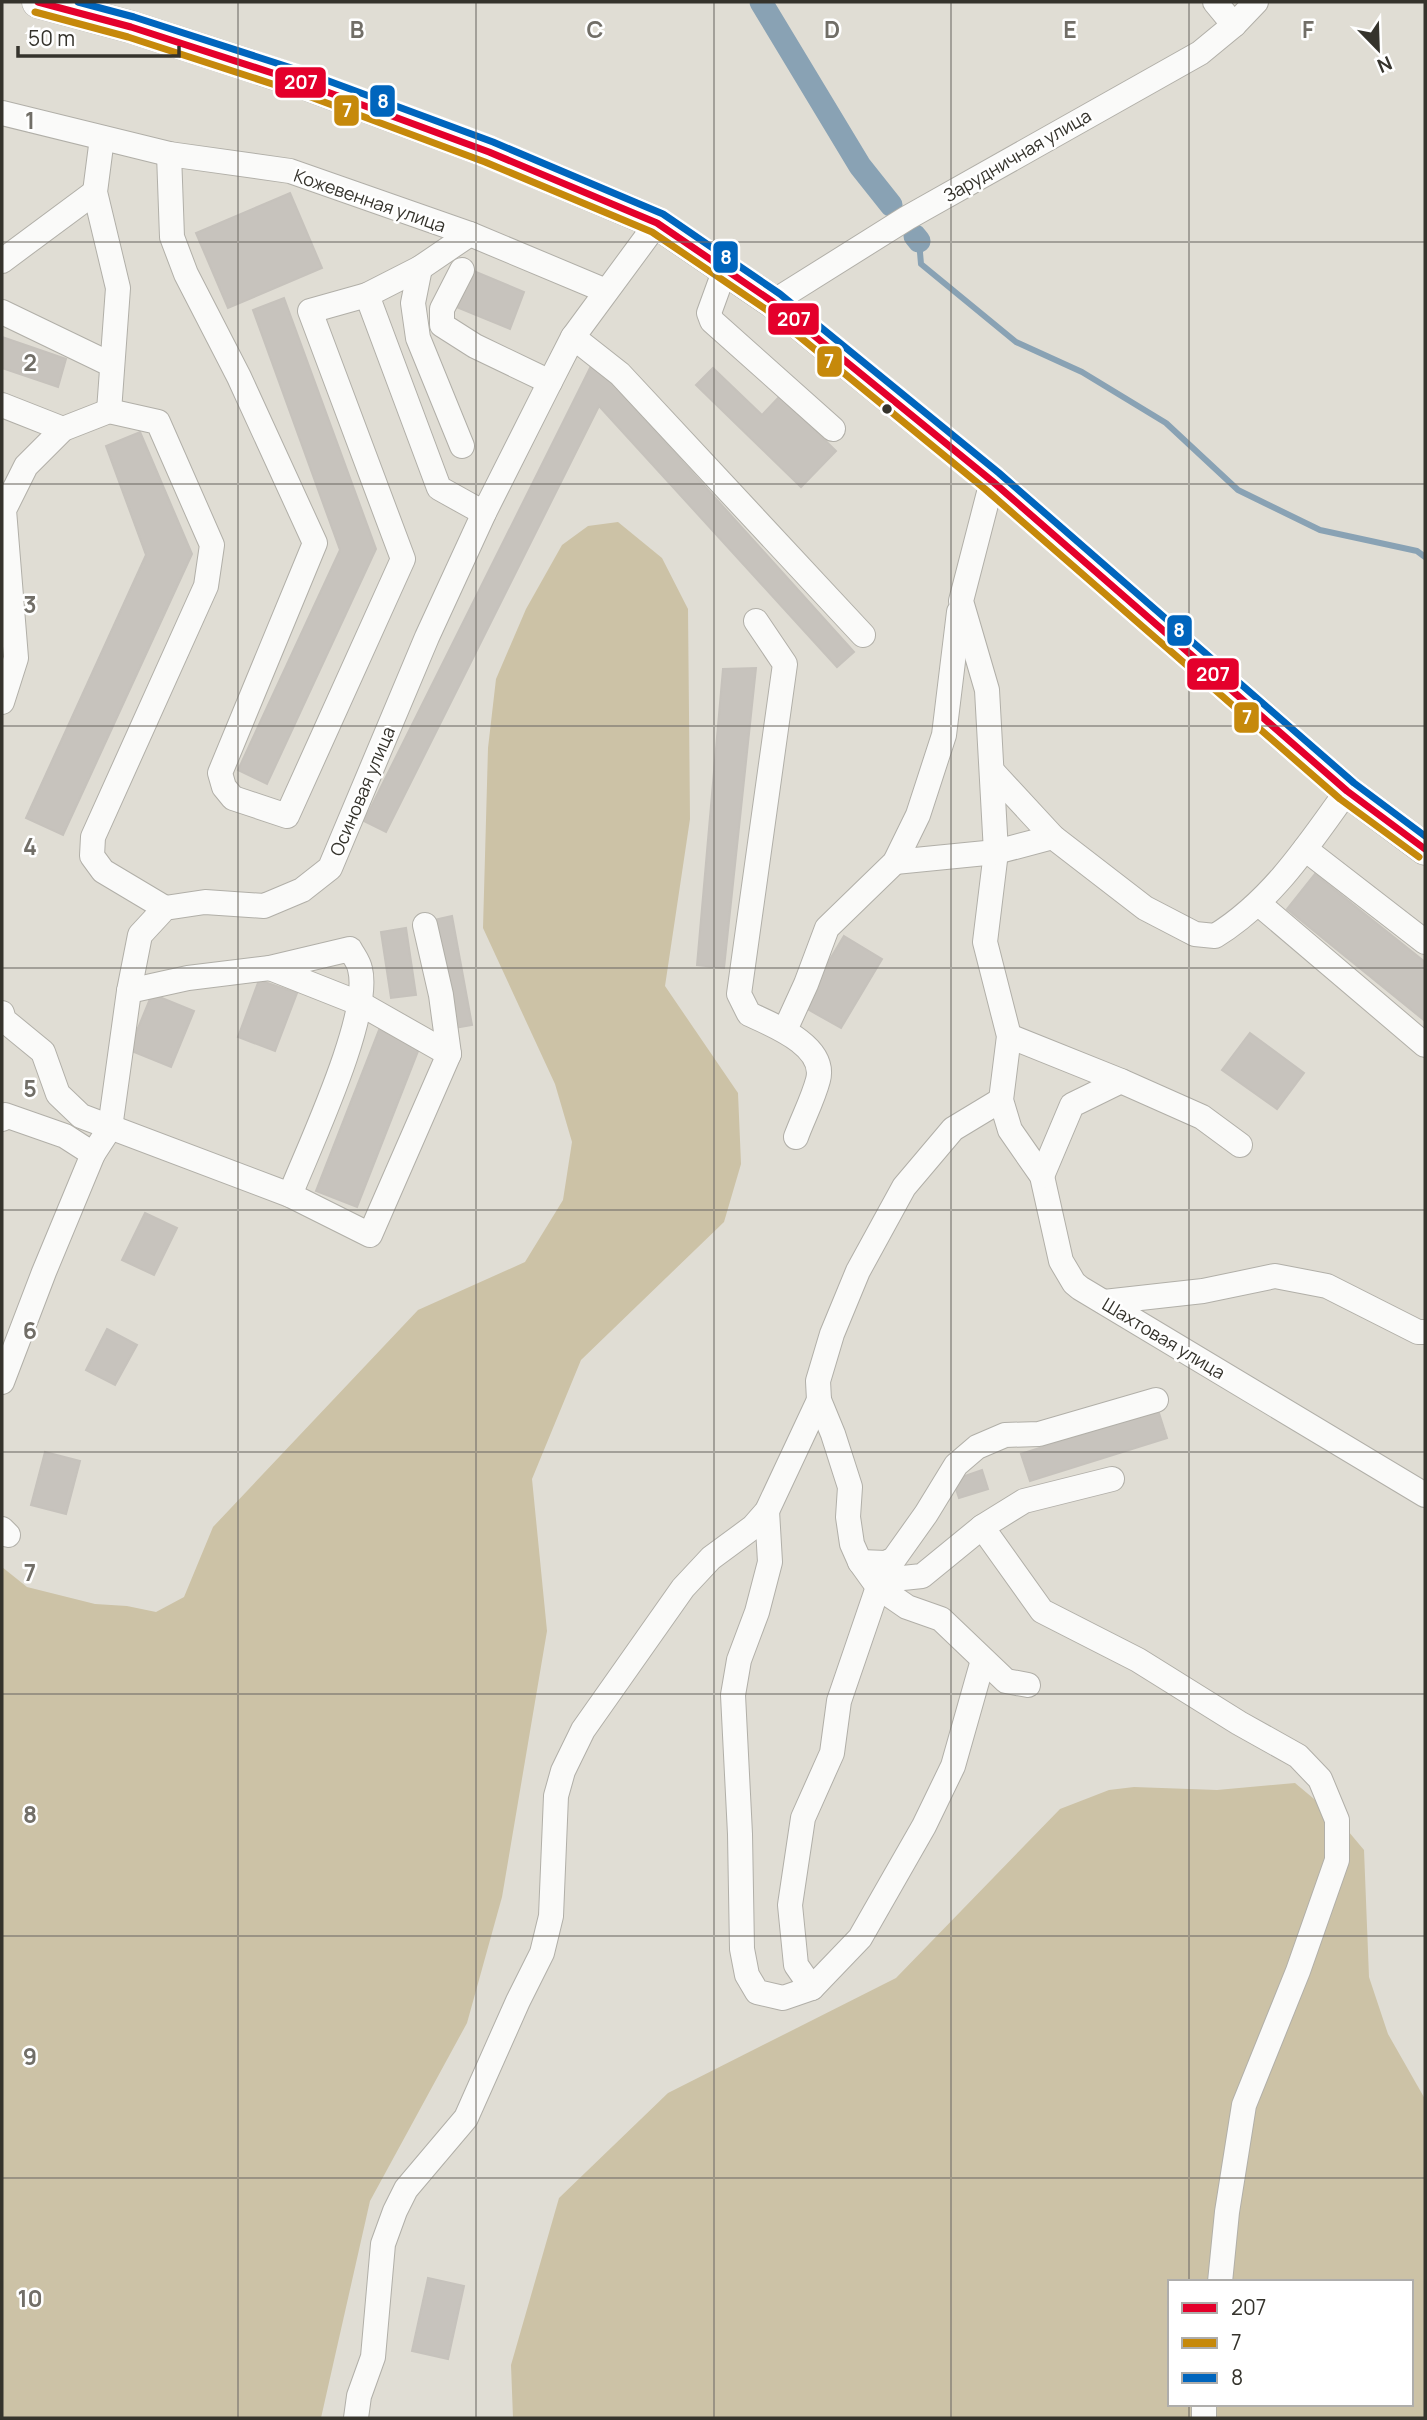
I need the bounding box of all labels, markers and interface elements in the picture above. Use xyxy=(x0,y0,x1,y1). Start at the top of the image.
text: B xyxy=(350,13,364,45)
text: C xyxy=(587,13,604,45)
text: D xyxy=(824,13,840,45)
text: E xyxy=(1063,13,1077,45)
text: F xyxy=(1302,13,1314,45)
scale bar xyxy=(18,14,178,58)
north arrow xyxy=(1343,14,1413,84)
text: 50 m xyxy=(28,24,75,52)
text: N xyxy=(1373,50,1396,79)
line badge: 207 xyxy=(274,66,327,99)
text: 207 xyxy=(284,69,318,95)
line badge: 8 xyxy=(369,84,396,118)
text: 8 xyxy=(377,88,389,114)
line badge: 7 xyxy=(333,94,360,127)
text: 7 xyxy=(342,97,352,123)
street label: Зарудничная улица xyxy=(939,103,1095,207)
text: 1 xyxy=(25,104,35,136)
street label: Кожевенная улица xyxy=(291,163,449,237)
line badge: 8 xyxy=(712,240,739,274)
text: 8 xyxy=(720,244,732,270)
line badge: 207 xyxy=(767,302,820,336)
text: 207 xyxy=(777,306,811,332)
line badge: 7 xyxy=(816,345,843,378)
text: 2 xyxy=(23,346,37,378)
text: 7 xyxy=(824,348,834,374)
unlabelled marker xyxy=(880,402,894,416)
text: 3 xyxy=(23,588,37,620)
line badge: 8 xyxy=(1166,614,1193,647)
text: 8 xyxy=(1173,617,1185,643)
line badge: 207 xyxy=(1186,657,1240,691)
text: 207 xyxy=(1196,661,1230,687)
line badge: 7 xyxy=(1233,701,1260,734)
text: 7 xyxy=(1242,704,1252,730)
street label: Осиновая улица xyxy=(324,723,400,859)
text: 4 xyxy=(23,830,37,862)
text: 5 xyxy=(23,1072,37,1104)
street label: Шахтовая улица xyxy=(1098,1292,1230,1384)
text: 6 xyxy=(23,1314,37,1346)
text: 7 xyxy=(24,1556,36,1588)
text: 8 xyxy=(23,1798,37,1830)
text: 9 xyxy=(23,2040,37,2072)
legend xyxy=(1168,2280,1413,2406)
text: 10 xyxy=(17,2282,43,2314)
text: 207 xyxy=(1231,2293,1266,2321)
text: 7 xyxy=(1231,2328,1242,2356)
text: 8 xyxy=(1231,2363,1243,2391)

